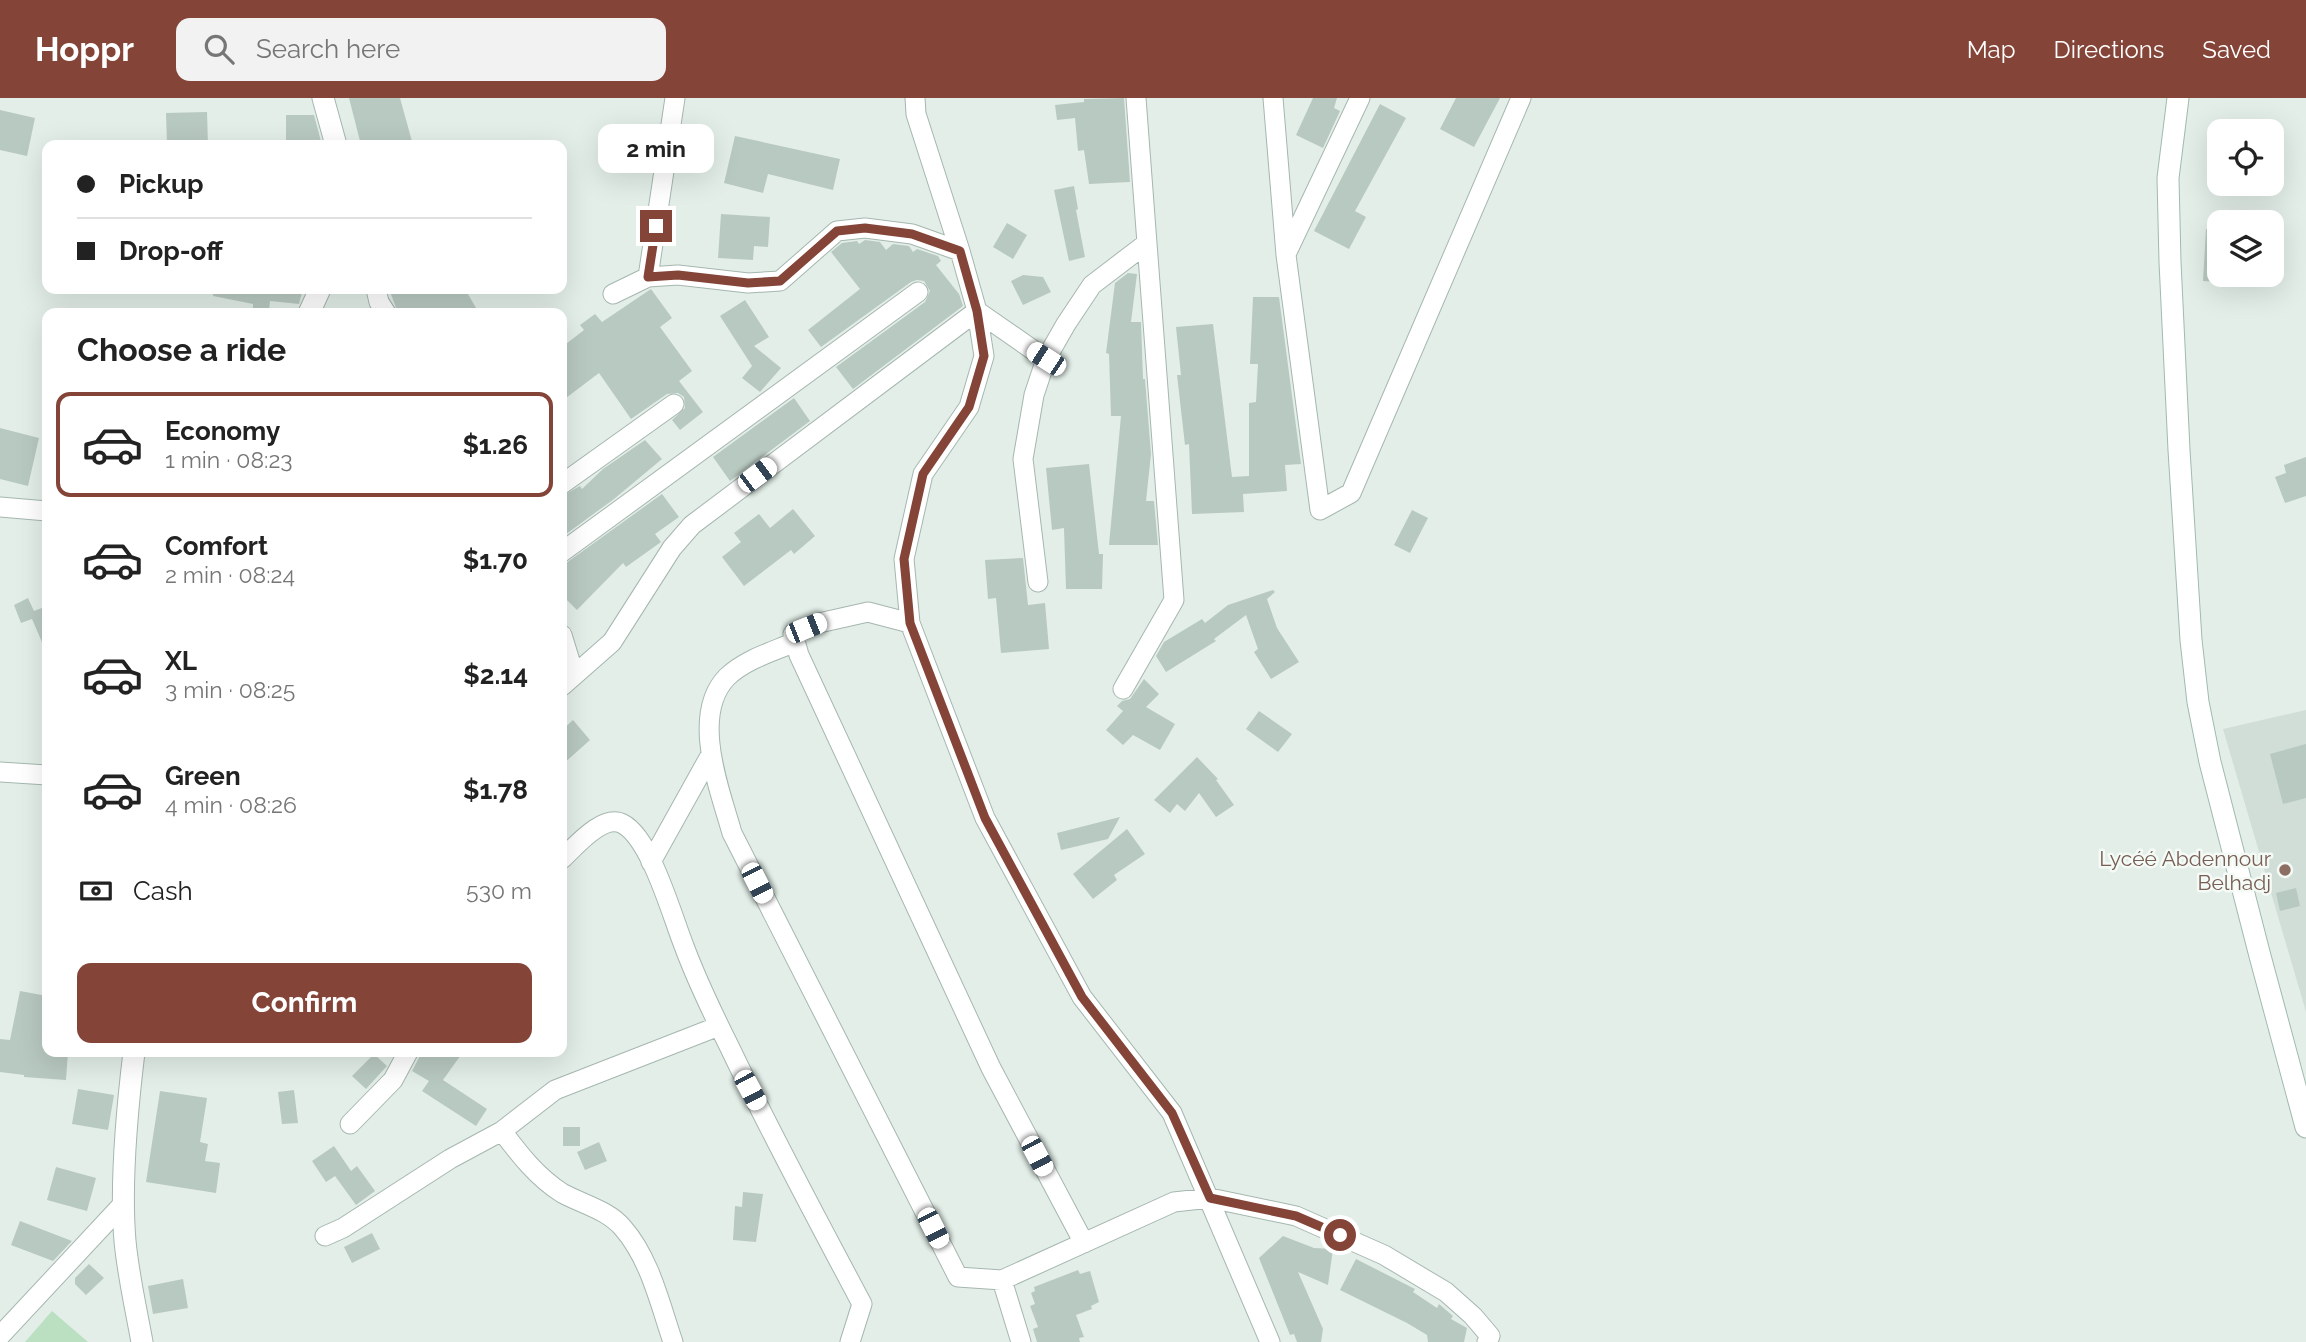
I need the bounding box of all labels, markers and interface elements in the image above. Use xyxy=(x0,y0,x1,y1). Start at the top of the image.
search box xyxy=(176,18,666,81)
text: Hoppr xyxy=(35,30,134,69)
icon: search xyxy=(200,30,238,68)
text: Search here xyxy=(256,34,400,64)
text: Map xyxy=(1967,35,2016,64)
text: Directions xyxy=(2054,35,2164,64)
text: Saved xyxy=(2202,35,2271,64)
map controls xyxy=(2207,119,2284,287)
button: locate xyxy=(2207,119,2284,196)
callout: 2 min xyxy=(598,124,714,174)
text: 2 min xyxy=(626,135,686,162)
text: Pickup xyxy=(119,169,204,199)
route end xyxy=(640,210,672,242)
button: layers xyxy=(2207,210,2284,287)
text: Drop-off xyxy=(119,236,223,266)
text: Choose a ride xyxy=(77,331,286,368)
car xyxy=(1023,339,1070,379)
icon: car xyxy=(81,413,144,476)
text: Economy xyxy=(165,416,280,446)
text: $1.26 xyxy=(462,430,528,460)
text: 1 min · 08:23 xyxy=(165,446,293,473)
car xyxy=(734,454,781,496)
icon: car xyxy=(81,528,144,591)
text: Comfort xyxy=(165,531,268,561)
text: $1.70 xyxy=(463,545,528,575)
text: 2 min · 08:24 xyxy=(165,561,295,588)
car xyxy=(783,610,830,646)
icon: car xyxy=(81,643,144,706)
text: XL xyxy=(165,646,197,676)
text: $2.14 xyxy=(463,660,528,690)
text: 3 min · 08:25 xyxy=(165,676,295,703)
icon: car xyxy=(81,758,144,821)
text: Green xyxy=(165,761,241,791)
text: $1.78 xyxy=(463,775,528,805)
text: 4 min · 08:26 xyxy=(165,791,297,818)
place label: Lycéé Abdennour Belhadj xyxy=(2099,846,2272,895)
car xyxy=(739,860,776,906)
marker: Lycéé Abdennour Belhadj xyxy=(2277,862,2293,878)
icon: cash xyxy=(77,872,115,910)
text: Cash xyxy=(133,876,193,906)
text: 530 m xyxy=(466,877,532,904)
button: Confirm xyxy=(77,963,532,1043)
car xyxy=(731,1067,770,1113)
car xyxy=(1018,1133,1057,1179)
car xyxy=(915,1205,952,1251)
route start xyxy=(1324,1219,1356,1251)

